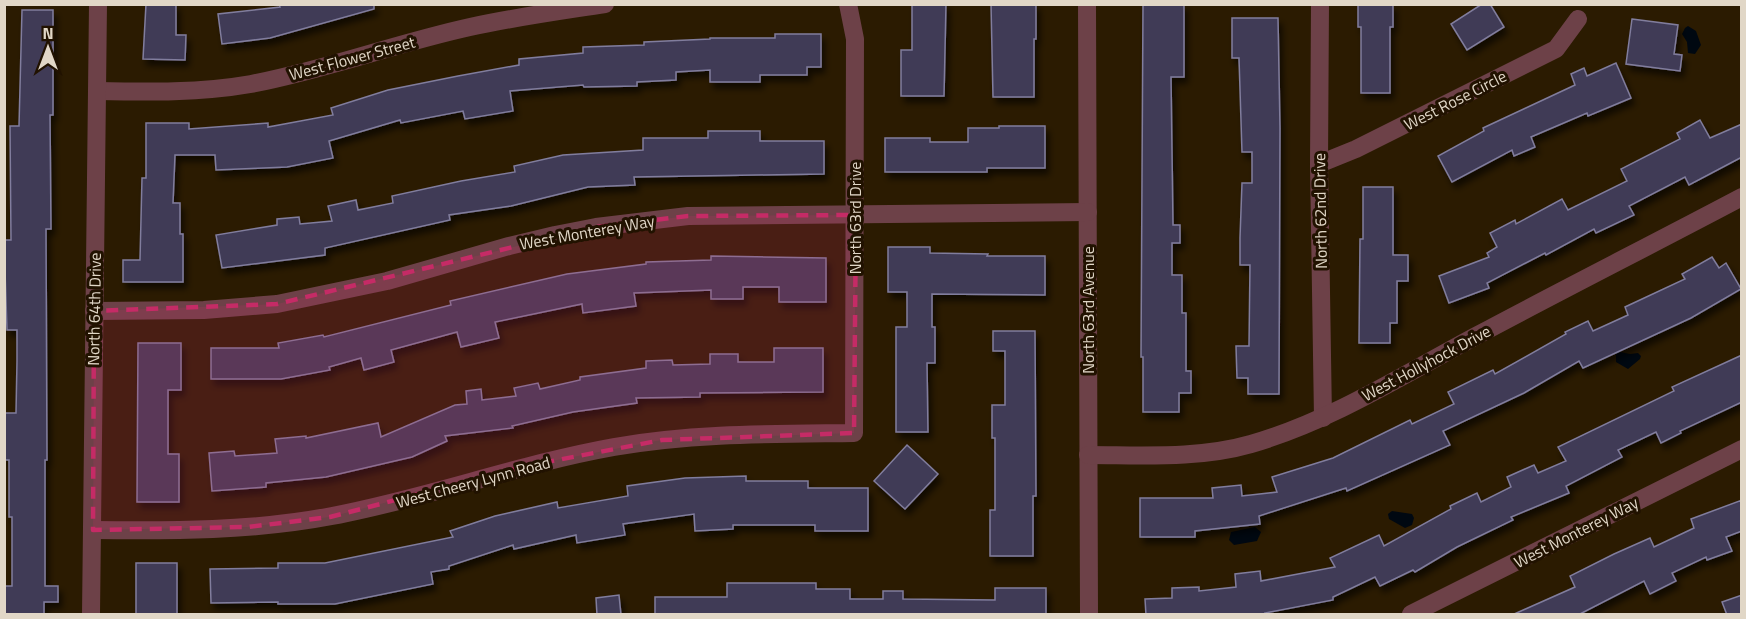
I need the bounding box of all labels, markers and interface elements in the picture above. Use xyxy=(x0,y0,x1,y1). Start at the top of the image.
north arrow xyxy=(18,18,78,78)
text: N xyxy=(42,21,54,45)
street label: West Flower Street xyxy=(286,30,418,86)
street label: West Rose Circle xyxy=(1400,64,1510,136)
street label: North 62nd Drive xyxy=(1307,153,1333,269)
street label: North 63rd Drive xyxy=(843,162,867,274)
street label: West Monterey Way xyxy=(518,208,657,256)
street label: North 63rd Avenue xyxy=(1076,246,1100,374)
street label: North 64th Drive xyxy=(81,252,107,366)
street label: West Hollyhock Drive xyxy=(1357,319,1495,407)
street label: West Cheery Lynn Road xyxy=(393,450,553,514)
street label: West Monterey Way xyxy=(1510,490,1643,574)

